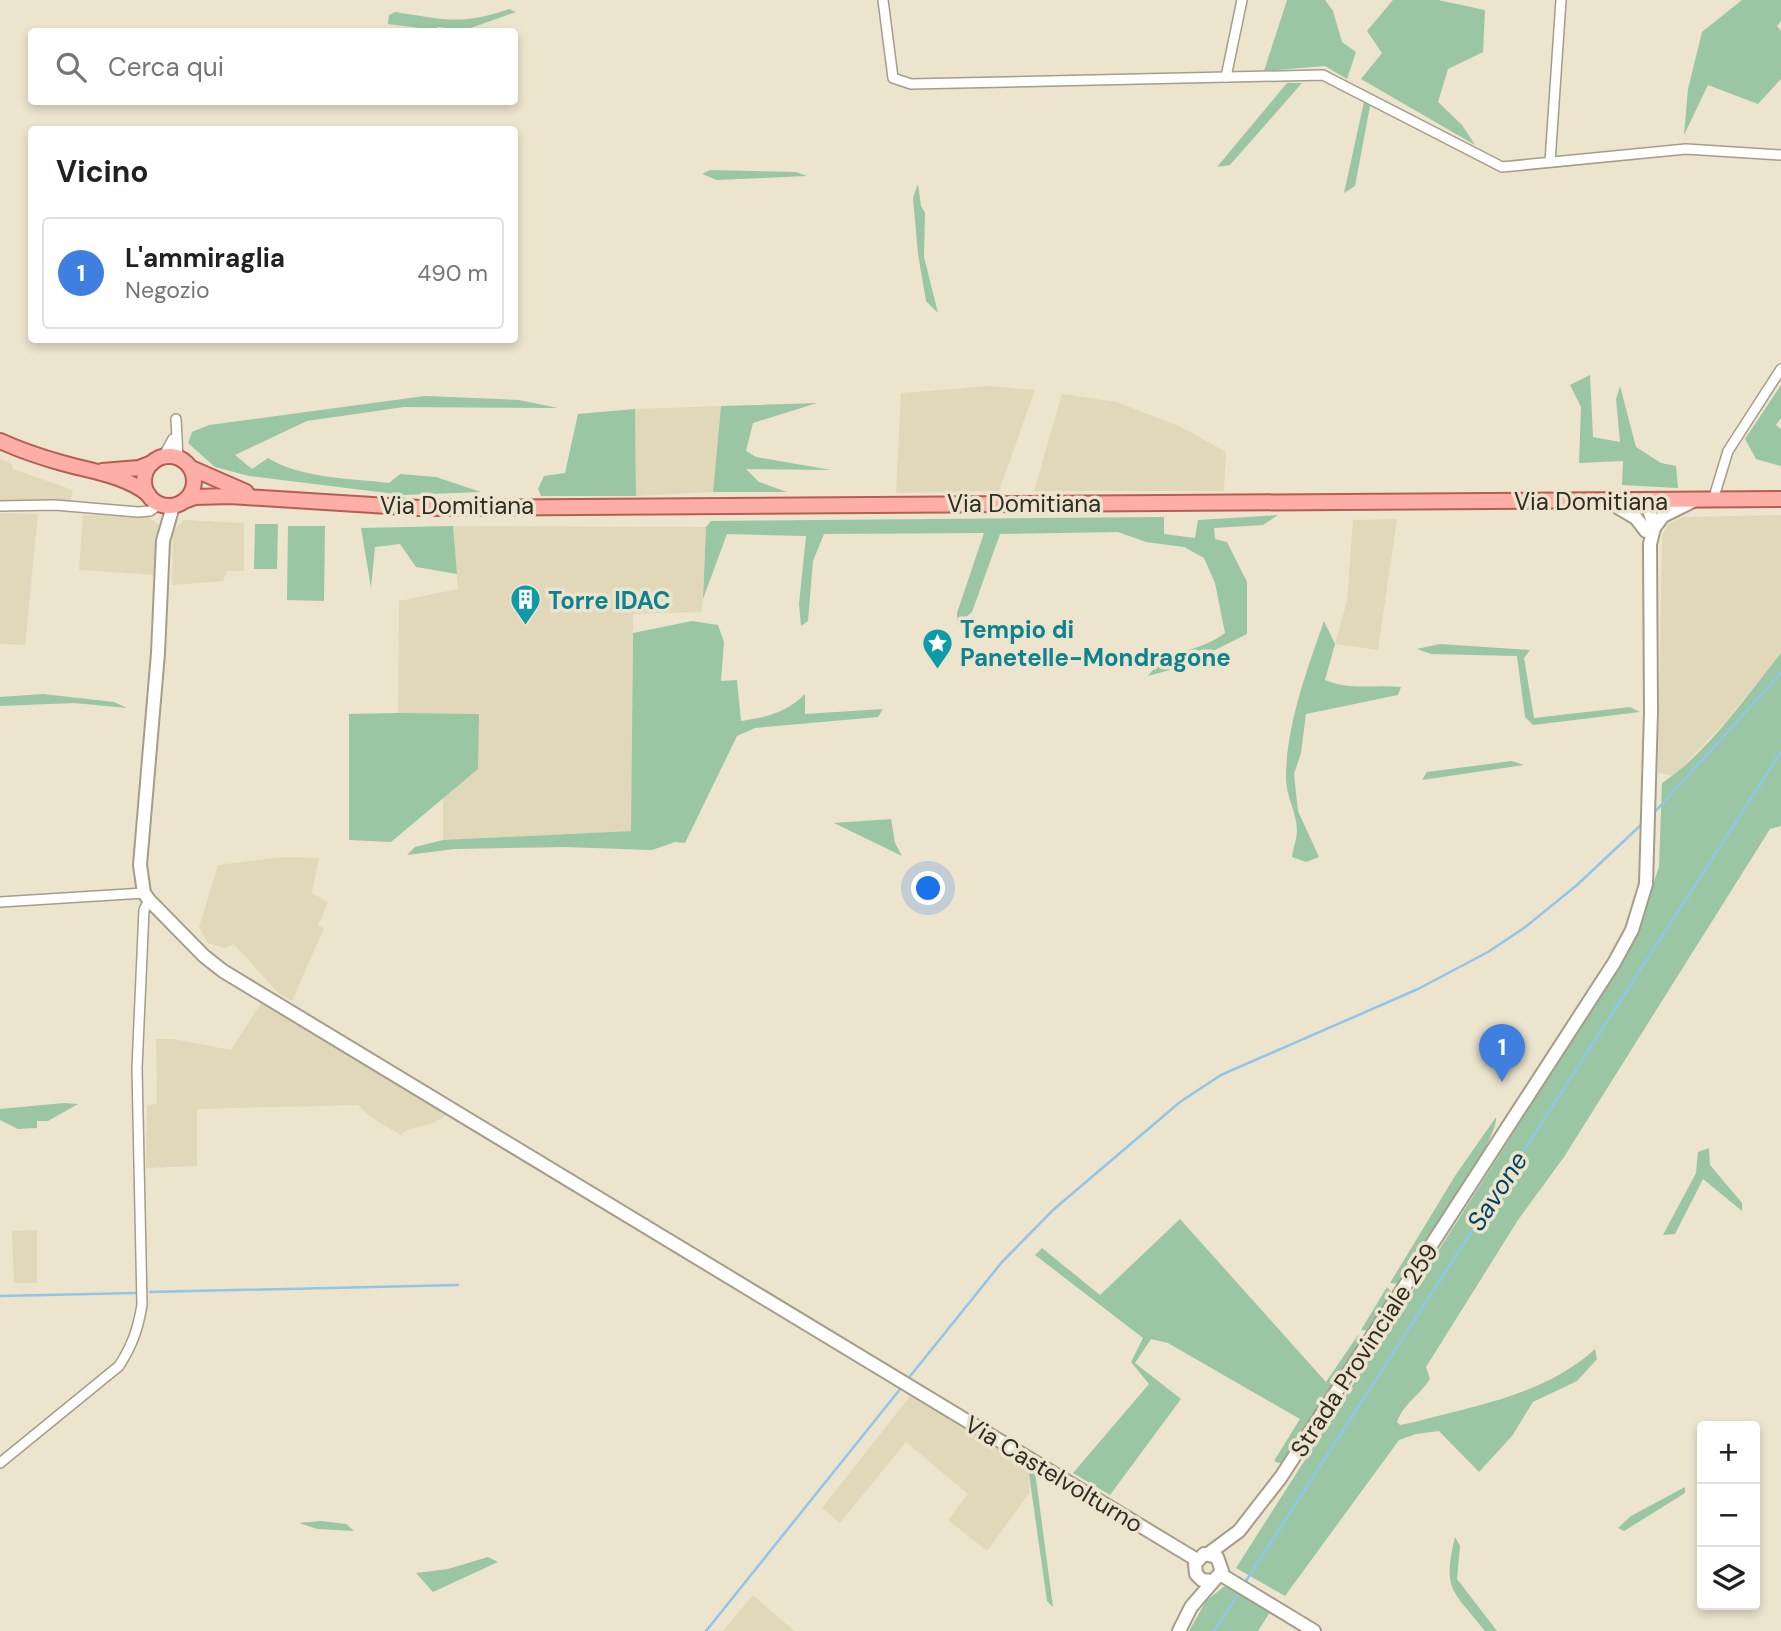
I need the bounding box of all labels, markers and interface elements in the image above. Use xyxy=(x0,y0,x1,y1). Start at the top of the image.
search box xyxy=(28,28,518,105)
icon: search xyxy=(52,48,90,86)
text: Cerca qui xyxy=(108,50,224,84)
text: Vicino xyxy=(56,152,149,191)
text: L'ammiraglia xyxy=(125,241,285,275)
text: 1 xyxy=(77,258,85,288)
text: 490 m xyxy=(417,258,488,288)
text: Negozio xyxy=(125,275,210,305)
street label: Via Domitiana xyxy=(1514,486,1668,517)
street label: Via Domitiana xyxy=(947,488,1101,519)
street label: Via Domitiana xyxy=(380,490,534,521)
building icon: Torre IDAC xyxy=(508,583,542,627)
place label: Torre IDAC xyxy=(548,585,671,616)
place label: Tempio di Panetelle-Mondragone xyxy=(960,614,1231,673)
place icon: Tempio di Panetelle-Mondragone xyxy=(920,626,954,670)
your location xyxy=(911,871,945,905)
pin: 1 xyxy=(1479,1024,1525,1082)
water label: Savone xyxy=(1459,1145,1535,1237)
street label: Strada Provinciale 259 xyxy=(1283,1237,1445,1463)
street label: Via Castelvolturno xyxy=(959,1408,1149,1540)
map controls xyxy=(1697,1421,1760,1610)
button: + xyxy=(1697,1421,1760,1484)
button: − xyxy=(1697,1484,1760,1547)
button: layers xyxy=(1697,1547,1760,1610)

